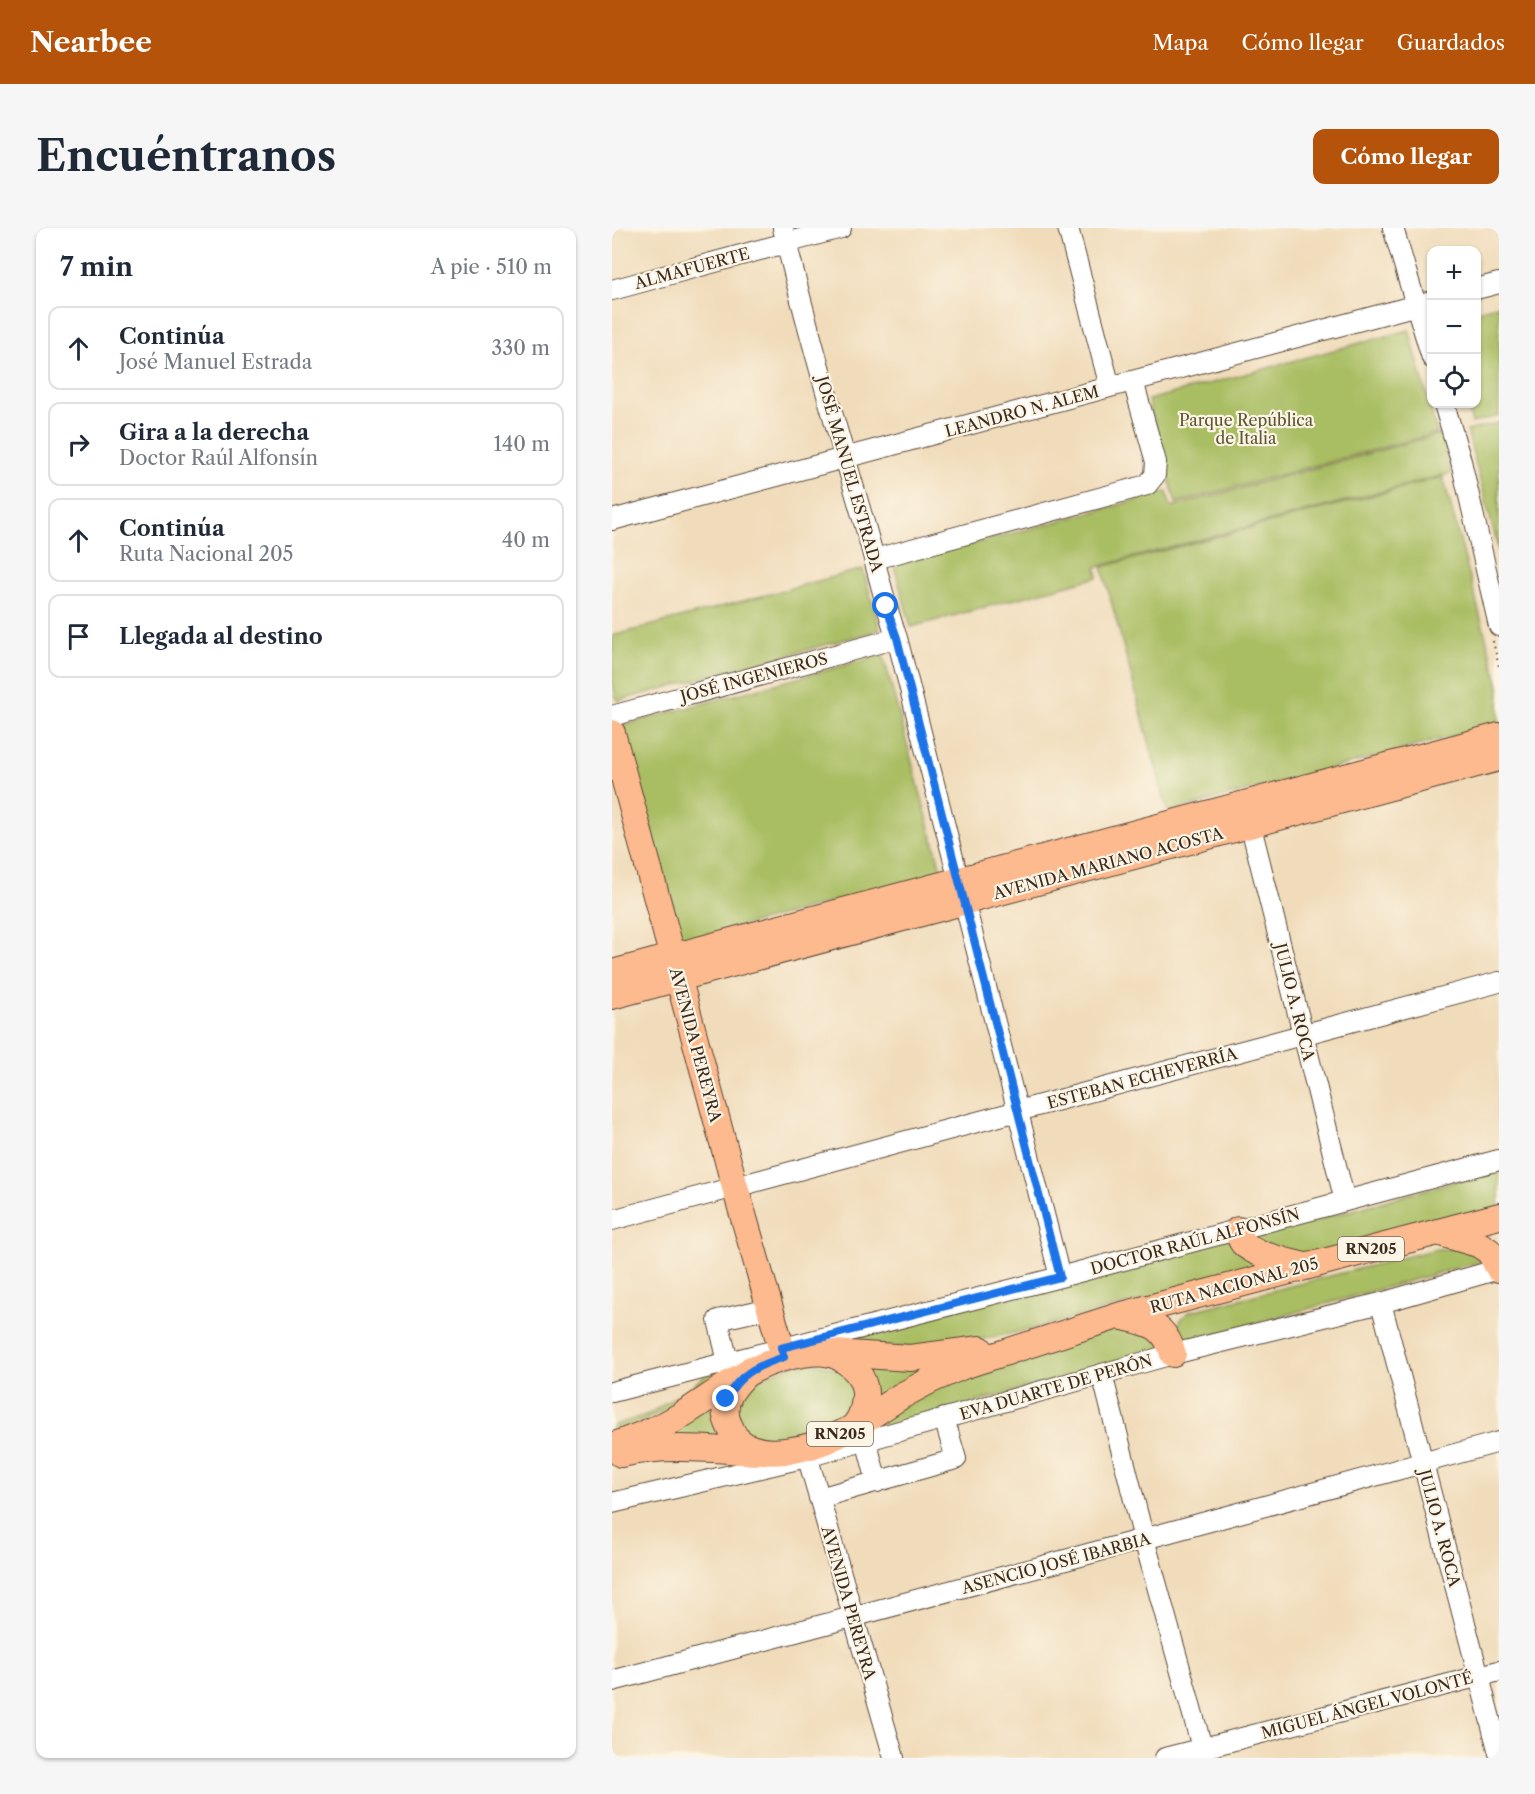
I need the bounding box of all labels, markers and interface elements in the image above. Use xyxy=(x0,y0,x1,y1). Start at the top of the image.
text: Nearbee xyxy=(30,25,152,59)
text: Mapa xyxy=(1152,30,1209,55)
text: Cómo llegar xyxy=(1242,30,1364,55)
text: Guardados xyxy=(1397,30,1505,55)
button: Cómo llegar xyxy=(1313,129,1499,184)
text: Encuéntranos xyxy=(36,130,336,182)
street label: ALMAFUERTE xyxy=(631,243,752,293)
map controls xyxy=(1427,246,1481,408)
button: + xyxy=(1427,246,1481,300)
text: 7 min xyxy=(60,251,133,283)
text: A pie · 510 m xyxy=(431,255,552,279)
button: − xyxy=(1427,300,1481,354)
text: Continúa xyxy=(119,323,225,350)
icon: ahead xyxy=(62,332,95,365)
text: 330 m xyxy=(491,336,550,360)
text: José Manuel Estrada xyxy=(119,350,312,374)
button: locate xyxy=(1427,354,1481,408)
street label: JOSÉ MANUEL ESTRADA xyxy=(812,371,888,576)
street label: LEANDRO N. ALEM xyxy=(943,381,1101,441)
park label: Parque República de Italia xyxy=(1179,410,1314,448)
text: Gira a la derecha xyxy=(119,419,309,446)
icon: right xyxy=(62,428,95,461)
text: 140 m xyxy=(493,432,550,456)
text: Doctor Raúl Alfonsín xyxy=(119,446,318,470)
text: Continúa xyxy=(119,515,225,542)
icon: ahead xyxy=(62,524,95,557)
text: 40 m xyxy=(502,528,550,552)
text: Ruta Nacional 205 xyxy=(119,542,293,566)
route start xyxy=(872,592,898,618)
icon: arrive xyxy=(62,620,95,653)
text: Llegada al destino xyxy=(119,623,323,650)
street label: JOSÉ INGENIEROS xyxy=(675,648,830,707)
street label: AVENIDA MARIANO ACOSTA xyxy=(990,822,1226,904)
street label: JULIO A. ROCA xyxy=(1270,938,1320,1064)
street label: AVENIDA PEREYRA xyxy=(665,964,727,1126)
street label: ESTEBAN ECHEVERRÍA xyxy=(1045,1043,1240,1113)
street label: DOCTOR RAÚL ALFONSÍN xyxy=(1088,1203,1302,1279)
road number: RN205 xyxy=(1338,1237,1404,1261)
street label: RUTA NACIONAL 205 xyxy=(1148,1253,1320,1317)
street label: EVA DUARTE DE PERÓN xyxy=(957,1350,1155,1424)
route end xyxy=(712,1385,738,1411)
road number: RN205 xyxy=(807,1422,873,1446)
street label: JULIO A. ROCA xyxy=(1414,1464,1466,1590)
street label: AVENIDA PEREYRA xyxy=(817,1523,881,1683)
street label: ASENCIO JOSÉ IBARBIA xyxy=(958,1528,1154,1598)
street label: MIGUEL ÁNGEL VOLONTÉ xyxy=(1259,1667,1475,1743)

